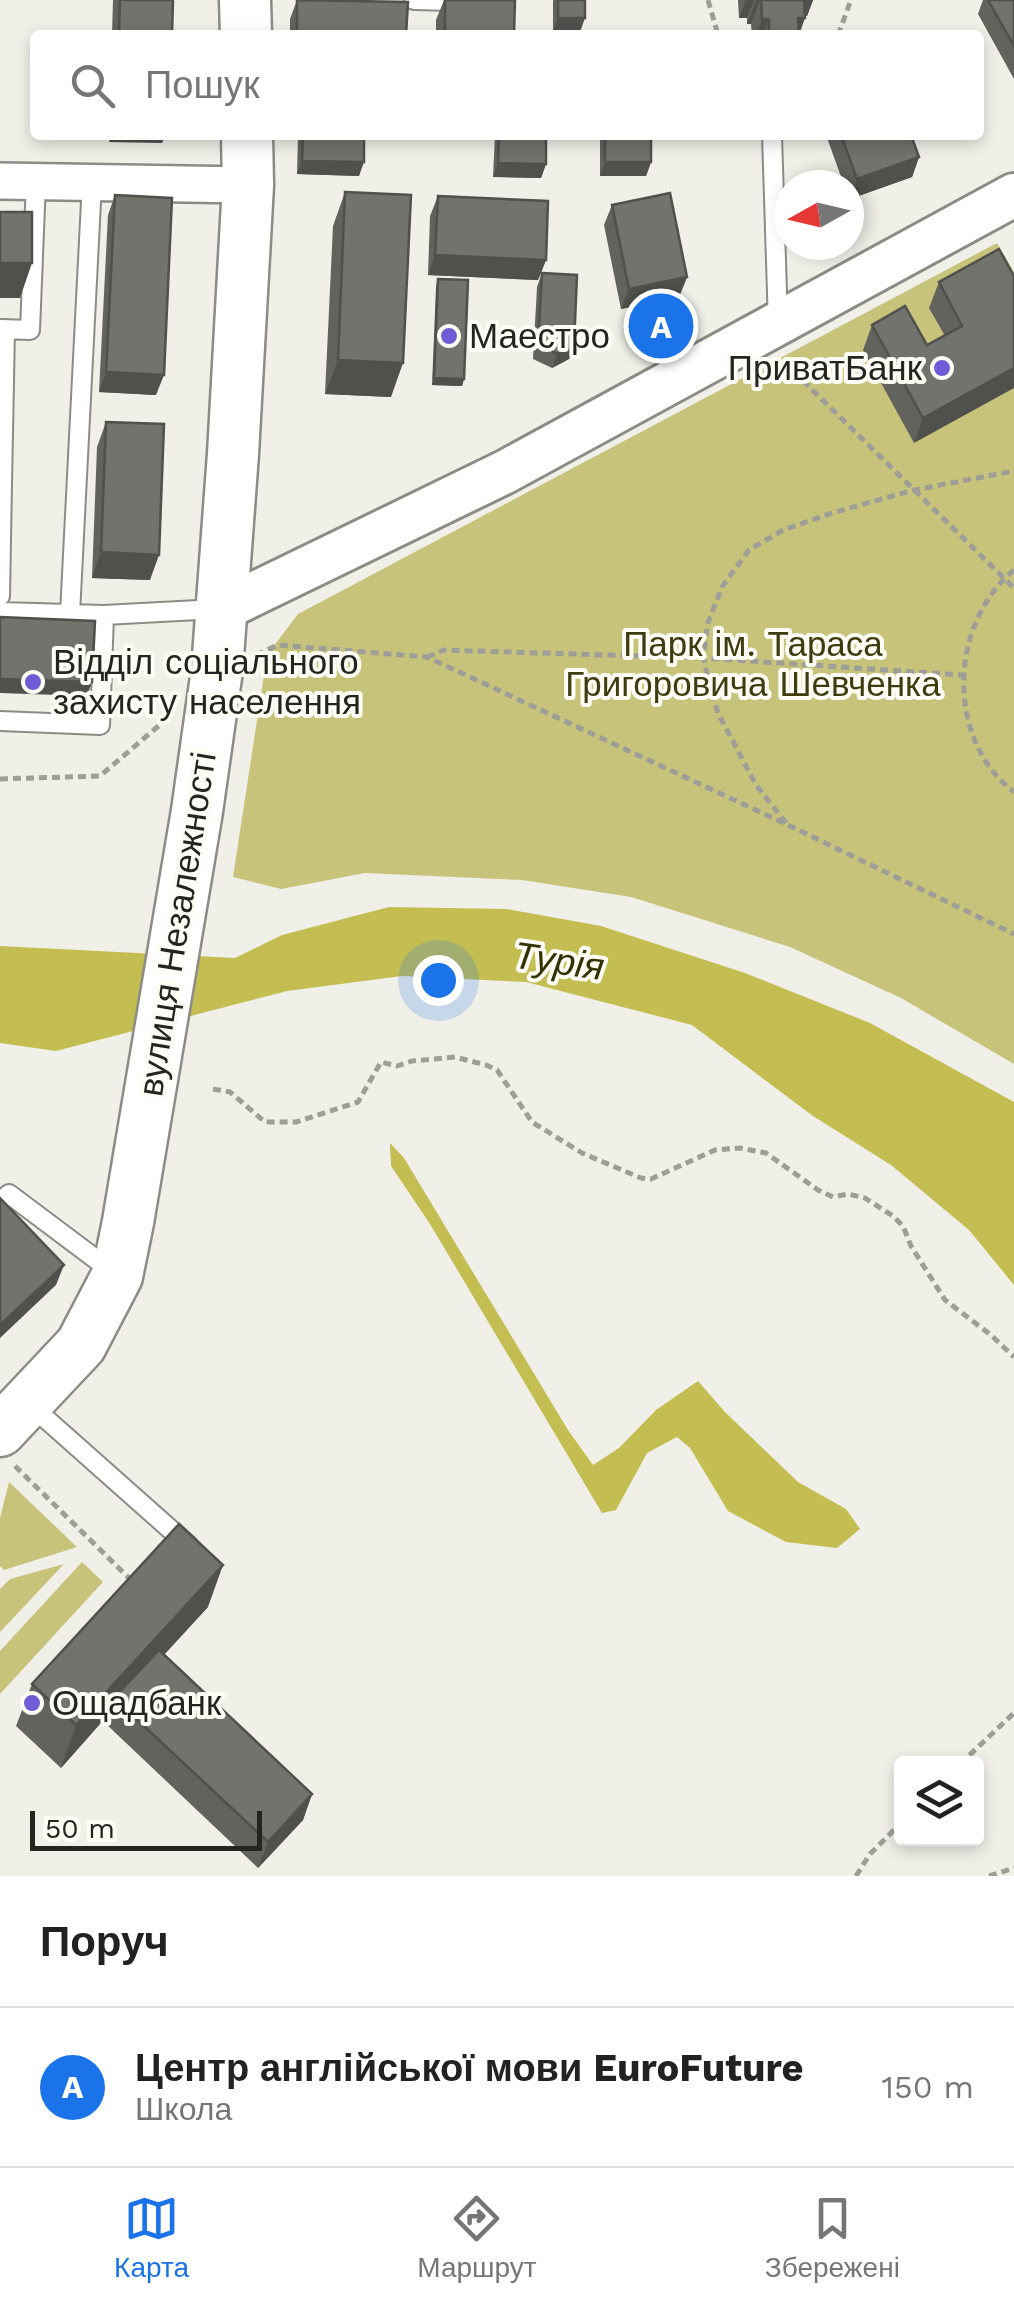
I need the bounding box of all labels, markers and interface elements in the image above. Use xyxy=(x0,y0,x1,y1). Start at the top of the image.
search box xyxy=(30,30,984,140)
icon: search xyxy=(65,58,120,113)
text: Пошук xyxy=(145,63,260,107)
north arrow xyxy=(774,170,864,260)
pin: A xyxy=(628,288,694,364)
place label: Маестро xyxy=(469,315,610,357)
marker: Маестро xyxy=(438,325,460,347)
place label: ПриватБанк xyxy=(728,347,923,389)
marker: ПриватБанк xyxy=(931,357,953,379)
park label: Парк ім. Тараса Григоровича Шевченка xyxy=(565,623,941,705)
place label: Відділ соціального захисту населення xyxy=(53,641,361,723)
marker: Відділ соціального захисту населення xyxy=(22,671,44,693)
street label: вулиця Незалежності xyxy=(129,749,225,1099)
water label: Турія xyxy=(511,933,607,989)
your location xyxy=(413,955,464,1006)
place label: Ощадбанк xyxy=(52,1682,222,1724)
marker: Ощадбанк xyxy=(21,1692,43,1714)
map controls xyxy=(894,1756,984,1846)
button: layers xyxy=(894,1756,984,1846)
scale bar xyxy=(30,1806,262,1850)
text: 50 m xyxy=(45,1812,115,1845)
text: Поруч xyxy=(40,1917,169,1966)
text: Центр англійської мови EuroFuture xyxy=(135,2046,804,2090)
text: A xyxy=(62,2068,83,2106)
text: 150 m xyxy=(882,2068,974,2106)
text: Школа xyxy=(135,2090,232,2128)
tab: Карта xyxy=(114,2191,189,2284)
tab: Маршрут xyxy=(417,2191,537,2284)
tab: Збережені xyxy=(765,2191,900,2284)

